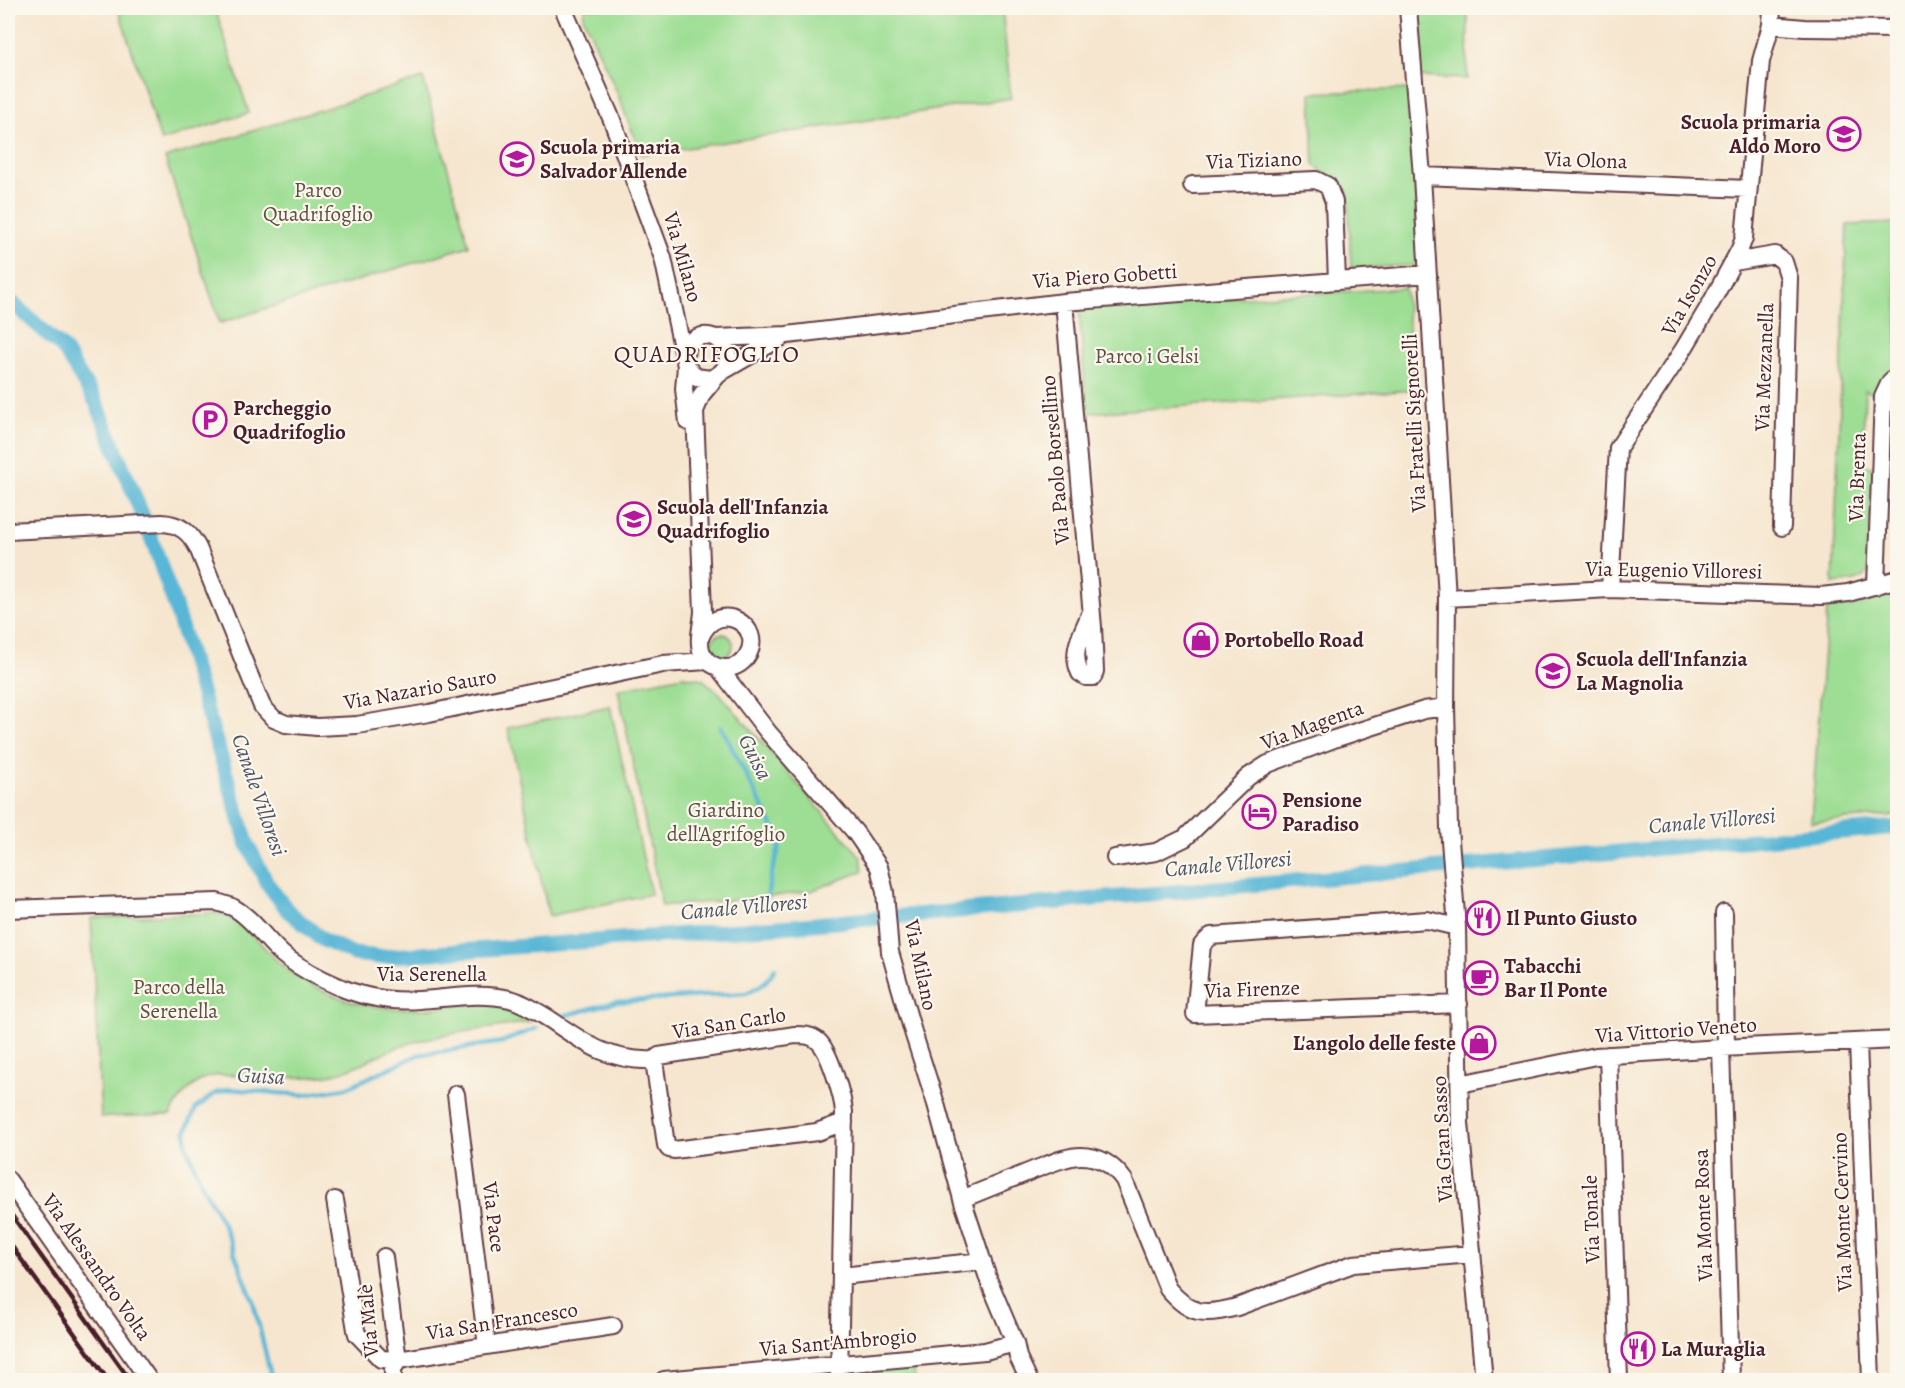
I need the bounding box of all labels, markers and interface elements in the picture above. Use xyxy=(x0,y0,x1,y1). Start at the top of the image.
place label: Scuola primaria Aldo Moro xyxy=(1681,108,1822,160)
school or university icon: Scuola primaria Aldo Moro xyxy=(1826,116,1862,152)
place label: Scuola primaria Salvador Allende xyxy=(540,133,688,185)
school or university icon: Scuola primaria Salvador Allende xyxy=(499,141,535,177)
street label: Via Tiziano xyxy=(1205,144,1302,176)
street label: Via Olona xyxy=(1543,145,1628,175)
park label: Parco Quadrifoglio xyxy=(263,176,373,228)
street label: Via Milano xyxy=(657,208,709,305)
street label: Via Isonzo xyxy=(1654,249,1724,342)
street label: Via Piero Gobetti xyxy=(1031,257,1178,295)
street label: Via Mezzanella xyxy=(1748,302,1780,433)
street label: Via Fratelli Signorelli xyxy=(1395,333,1433,514)
district label: QUADRIFOGLIO xyxy=(614,338,800,370)
park label: Parco i Gelsi xyxy=(1095,342,1199,370)
street label: Via Paolo Borsellino xyxy=(1034,374,1076,547)
place label: Parcheggio Quadrifoglio xyxy=(233,394,346,446)
parking icon: Parcheggio Quadrifoglio xyxy=(192,402,228,438)
street label: Via Brenta xyxy=(1841,432,1873,523)
place label: Scuola dell'Infanzia Quadrifoglio xyxy=(657,493,829,545)
school or university icon: Scuola dell'Infanzia Quadrifoglio xyxy=(616,501,652,537)
street label: Via Eugenio Villoresi xyxy=(1584,554,1763,586)
shop icon: Portobello Road xyxy=(1183,622,1219,658)
place label: Portobello Road xyxy=(1224,626,1364,654)
place label: Scuola dell'Infanzia La Magnolia xyxy=(1576,645,1748,697)
school or university icon: Scuola dell'Infanzia La Magnolia xyxy=(1535,653,1571,689)
street label: Via Nazario Sauro xyxy=(341,662,498,716)
street label: Via Magenta xyxy=(1256,693,1367,757)
water label: Guisa xyxy=(731,729,779,785)
water label: Canale Villoresi xyxy=(224,730,294,860)
place label: Pensione Paradiso xyxy=(1282,786,1362,838)
hotel icon: Pensione Paradiso xyxy=(1241,794,1277,830)
park label: Giardino dell'Agrifoglio xyxy=(667,796,785,848)
water label: Canale Villoresi xyxy=(1647,800,1777,841)
water label: Canale Villoresi xyxy=(1163,843,1293,884)
water label: Canale Villoresi xyxy=(679,886,809,927)
restaurant icon: Il Punto Giusto xyxy=(1465,900,1501,936)
place label: Il Punto Giusto xyxy=(1506,904,1637,932)
street label: Via Milano xyxy=(898,916,944,1013)
place label: Tabacchi Bar Il Ponte xyxy=(1504,952,1608,1004)
street label: Via Serenella xyxy=(376,960,487,988)
cafe icon: Tabacchi Bar Il Ponte xyxy=(1463,960,1499,996)
park label: Parco della Serenella xyxy=(133,973,226,1025)
street label: Via Firenze xyxy=(1203,973,1300,1005)
street label: Via San Carlo xyxy=(669,1000,788,1046)
street label: Via Vittorio Veneto xyxy=(1593,1010,1758,1050)
shop icon: L'angolo delle feste xyxy=(1461,1025,1497,1061)
place label: L'angolo delle feste xyxy=(1293,1029,1456,1057)
water label: Guisa xyxy=(236,1060,286,1092)
street label: Via Gran Sasso xyxy=(1425,1075,1459,1204)
street label: Via Monte Cervino xyxy=(1825,1132,1859,1293)
street label: Via Monte Rosa xyxy=(1687,1148,1719,1283)
street label: Via Tonale xyxy=(1575,1174,1607,1265)
street label: Via Pace xyxy=(476,1179,512,1254)
street label: Via Alessandro Volta xyxy=(35,1187,158,1346)
street label: Via Malè xyxy=(351,1283,385,1360)
street label: Via San Francesco xyxy=(423,1295,580,1347)
street label: Via Sant'Ambrogio xyxy=(757,1321,918,1363)
restaurant icon: La Muraglia xyxy=(1620,1331,1656,1367)
place label: La Muraglia xyxy=(1661,1335,1767,1363)

